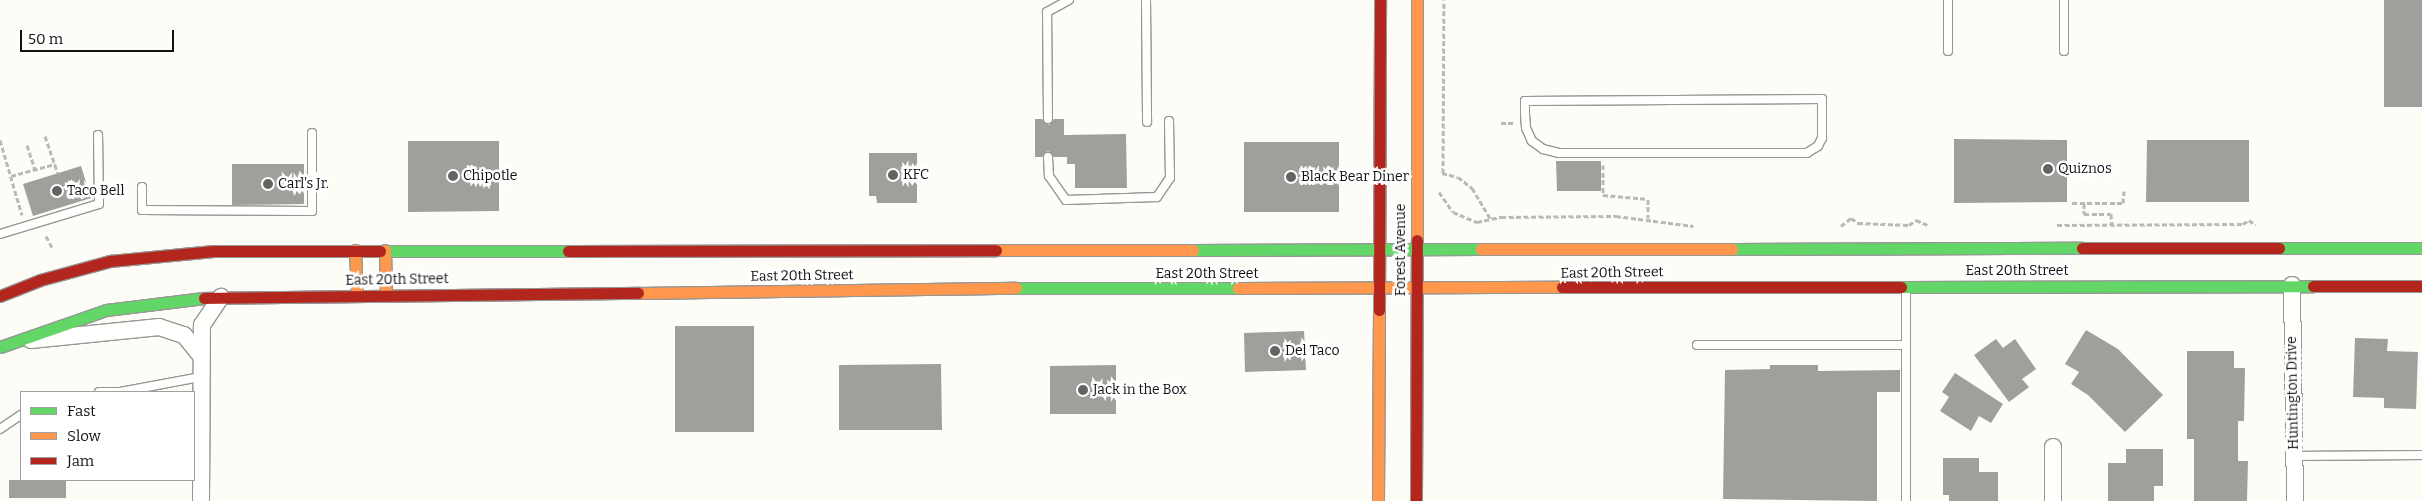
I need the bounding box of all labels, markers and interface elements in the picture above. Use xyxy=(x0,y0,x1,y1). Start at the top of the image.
scale bar xyxy=(22,20,176,52)
text: 50 m xyxy=(28,30,63,48)
place label: Quiznos xyxy=(2058,161,2112,177)
marker: Quiznos xyxy=(2042,163,2054,175)
place label: KFC xyxy=(903,167,929,183)
place label: Chipotle xyxy=(463,168,518,184)
marker: KFC xyxy=(887,169,899,181)
place label: Black Bear Diner xyxy=(1301,169,1409,185)
marker: Chipotle xyxy=(447,170,459,182)
marker: Black Bear Diner xyxy=(1285,171,1297,183)
place label: Carl's Jr. xyxy=(278,176,329,192)
marker: Carl's Jr. xyxy=(262,178,274,190)
place label: Taco Bell xyxy=(67,183,124,199)
marker: Taco Bell xyxy=(51,185,63,197)
street label: Forest Avenue xyxy=(1393,204,1409,296)
street label: East 20th Street xyxy=(1965,263,2069,279)
street label: East 20th Street xyxy=(1560,264,1664,282)
street label: East 20th Street xyxy=(1155,266,1259,282)
street label: East 20th Street xyxy=(750,267,854,285)
street label: East 20th Street xyxy=(345,271,449,289)
street label: Huntington Drive xyxy=(2284,336,2302,450)
place label: Del Taco xyxy=(1285,343,1339,359)
marker: Del Taco xyxy=(1269,345,1281,357)
place label: Jack in the Box xyxy=(1093,382,1187,398)
marker: Jack in the Box xyxy=(1077,384,1089,396)
legend xyxy=(20,391,195,481)
text: Fast xyxy=(67,402,96,420)
text: Slow xyxy=(67,427,101,445)
text: Jam xyxy=(67,452,94,470)

